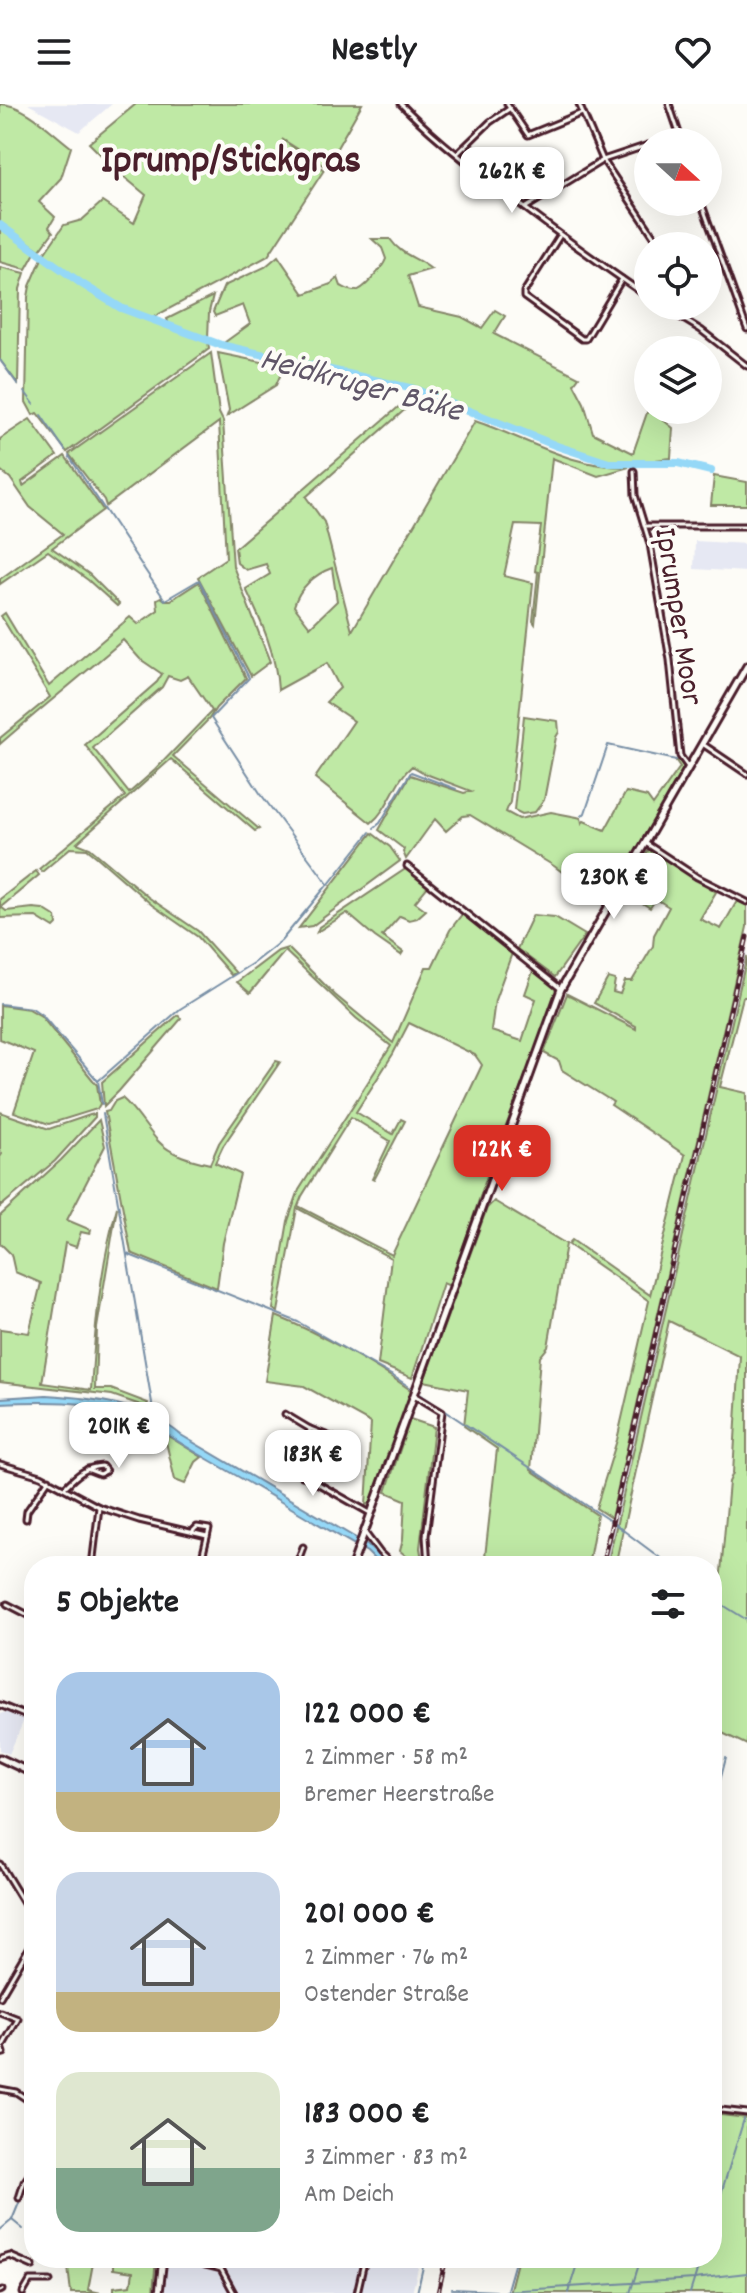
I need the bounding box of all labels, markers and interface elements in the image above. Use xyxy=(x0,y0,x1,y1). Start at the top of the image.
text: Nestly xyxy=(331,26,416,78)
icon: menu xyxy=(32,30,76,74)
icon: heart xyxy=(671,30,715,74)
north arrow xyxy=(634,128,722,216)
map controls xyxy=(634,128,722,424)
district label: Iprump/Stickgras xyxy=(101,135,361,192)
pin: 262K € xyxy=(447,147,577,215)
text: 262K € xyxy=(478,154,546,191)
button: locate xyxy=(634,232,722,320)
button: layers xyxy=(634,336,722,424)
water label: Heidkruger Bäke xyxy=(254,337,469,438)
street label: Iprumper Moor xyxy=(639,525,713,709)
pin: 230K € xyxy=(549,853,679,921)
text: 230K € xyxy=(579,860,649,897)
pin: 122K € xyxy=(437,1125,567,1193)
text: 122K € xyxy=(472,1132,532,1169)
pin: 201K € xyxy=(54,1402,184,1470)
text: 201K € xyxy=(87,1409,151,1446)
pin: 183K € xyxy=(248,1430,378,1498)
text: 183K € xyxy=(283,1437,343,1474)
text: 5 Objekte xyxy=(56,1580,179,1629)
icon: filters xyxy=(646,1582,690,1626)
text: 122 000 € xyxy=(304,1691,431,1740)
icon: home xyxy=(120,1704,216,1800)
text: 2 Zimmer · 58 m² xyxy=(304,1740,468,1777)
text: Bremer Heerstraße xyxy=(304,1777,494,1814)
text: 201 000 € xyxy=(304,1891,435,1940)
icon: home xyxy=(120,1904,216,2000)
text: 2 Zimmer · 76 m² xyxy=(304,1940,468,1977)
text: Ostender Straße xyxy=(304,1977,469,2014)
text: 183 000 € xyxy=(304,2091,430,2140)
icon: home xyxy=(120,2104,216,2200)
text: 3 Zimmer · 83 m² xyxy=(304,2140,468,2177)
text: Am Deich xyxy=(304,2177,394,2214)

